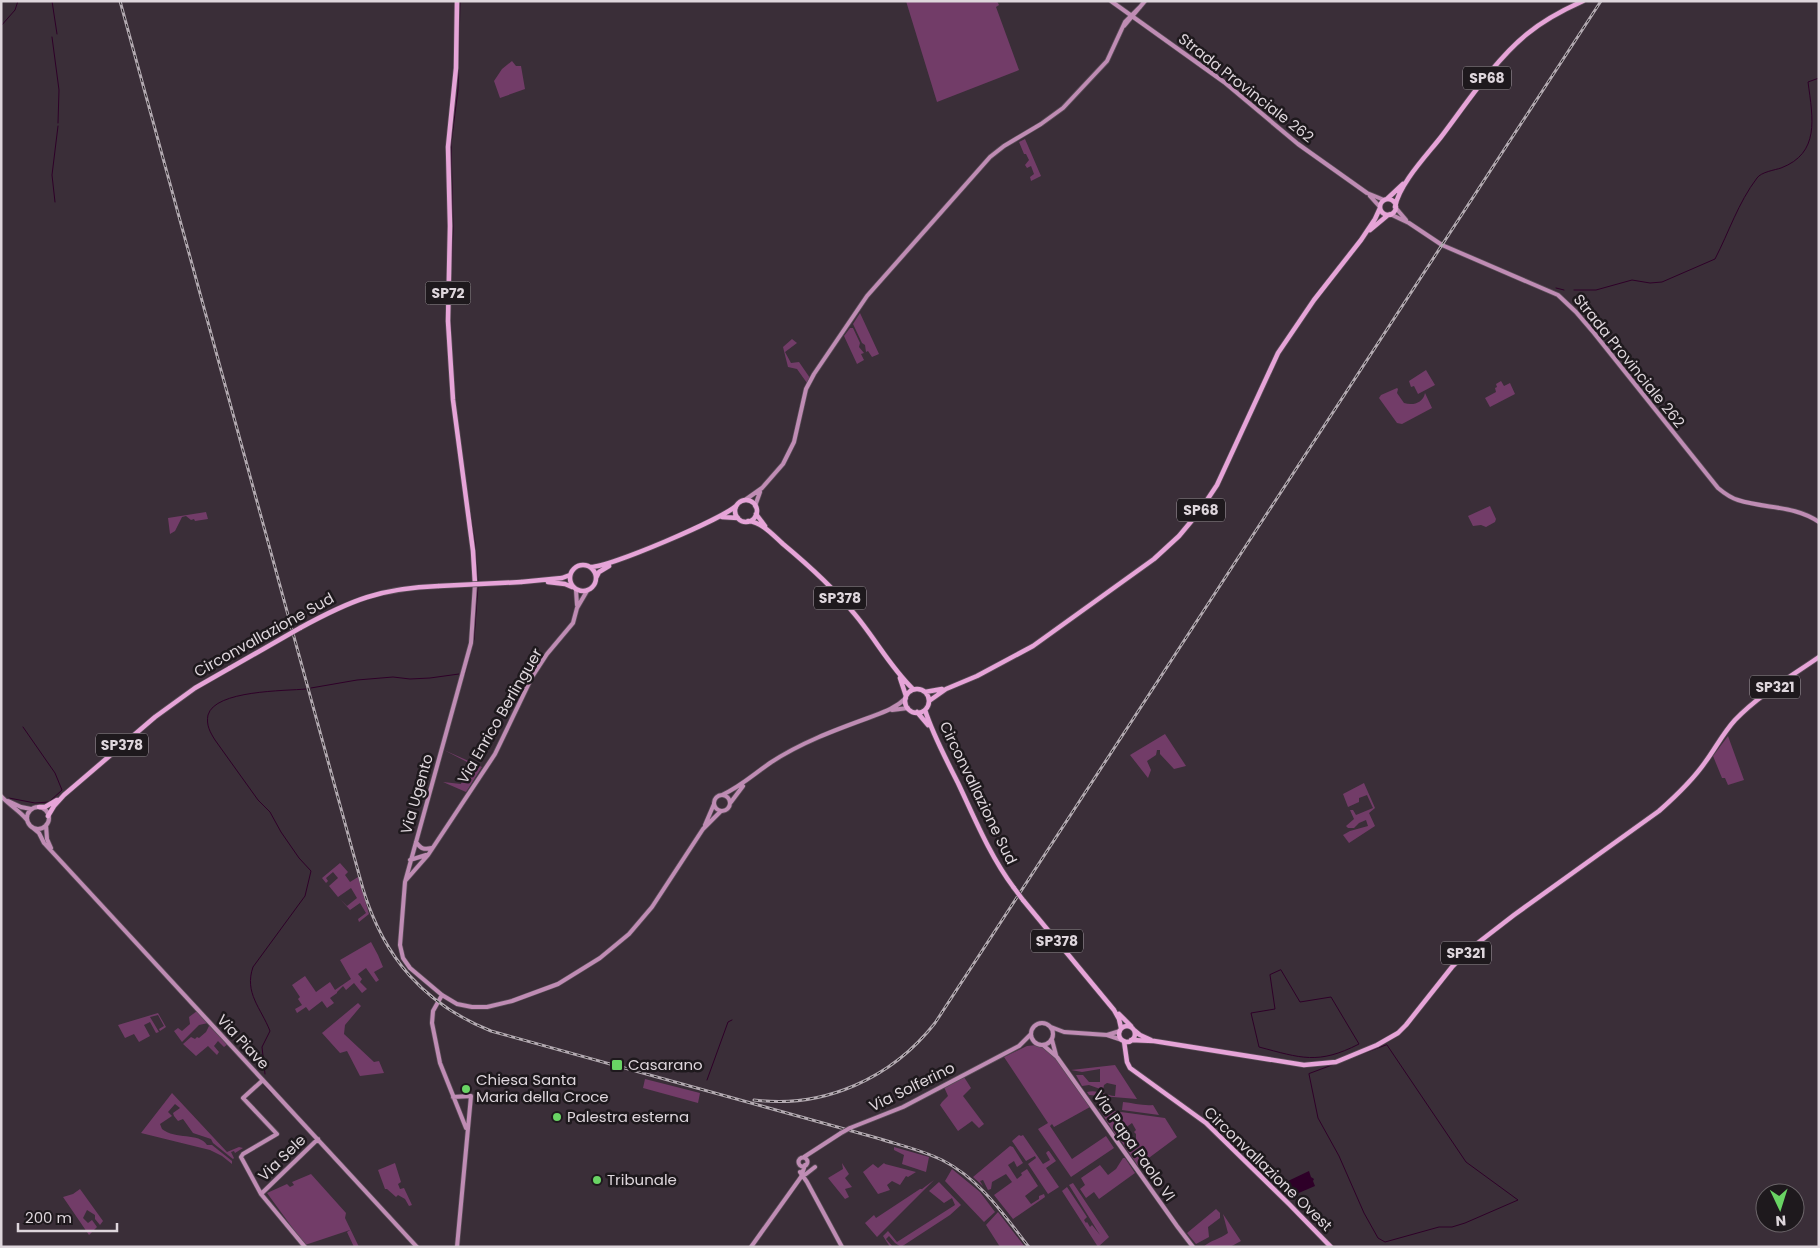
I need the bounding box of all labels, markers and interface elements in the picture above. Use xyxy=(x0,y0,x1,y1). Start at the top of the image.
street label: Strada Provinciale 262 xyxy=(1174,28,1318,147)
road number: SP68 xyxy=(1463,66,1511,90)
road number: SP72 xyxy=(426,282,470,304)
street label: Strada Provinciale 262 xyxy=(1569,289,1690,432)
road number: SP68 xyxy=(1177,498,1225,522)
road number: SP378 xyxy=(814,586,866,610)
street label: Circonvallazione Sud xyxy=(190,587,337,682)
street label: Via Enrico Berlinguer xyxy=(452,644,547,787)
road number: SP321 xyxy=(1750,676,1800,699)
street label: Circonvallazione Sud xyxy=(935,718,1022,868)
road number: SP378 xyxy=(96,734,148,756)
street label: Via Ugento xyxy=(395,751,438,836)
road number: SP378 xyxy=(1031,929,1083,952)
road number: SP321 xyxy=(1441,941,1491,964)
street label: Via Piave xyxy=(212,1010,274,1074)
place label: Casarano xyxy=(628,1054,703,1075)
street label: Via Solferino xyxy=(865,1057,958,1116)
marker: Casarano xyxy=(610,1058,624,1072)
place label: Chiesa Santa Maria della Croce xyxy=(476,1069,609,1107)
marker: Chiesa Santa Maria della Croce xyxy=(460,1083,472,1095)
street label: Via Papa Paolo VI xyxy=(1088,1086,1180,1205)
street label: Circonvallazione Ovest xyxy=(1200,1102,1337,1236)
place label: Palestra esterna xyxy=(567,1106,689,1127)
marker: Palestra esterna xyxy=(551,1111,563,1123)
street label: Via Sele xyxy=(253,1130,310,1186)
place label: Tribunale xyxy=(607,1169,677,1190)
marker: Tribunale xyxy=(591,1174,603,1186)
north arrow xyxy=(1755,1183,1805,1233)
scale bar xyxy=(18,1200,116,1232)
text: 200 m xyxy=(25,1207,72,1228)
text: N xyxy=(1775,1211,1787,1231)

